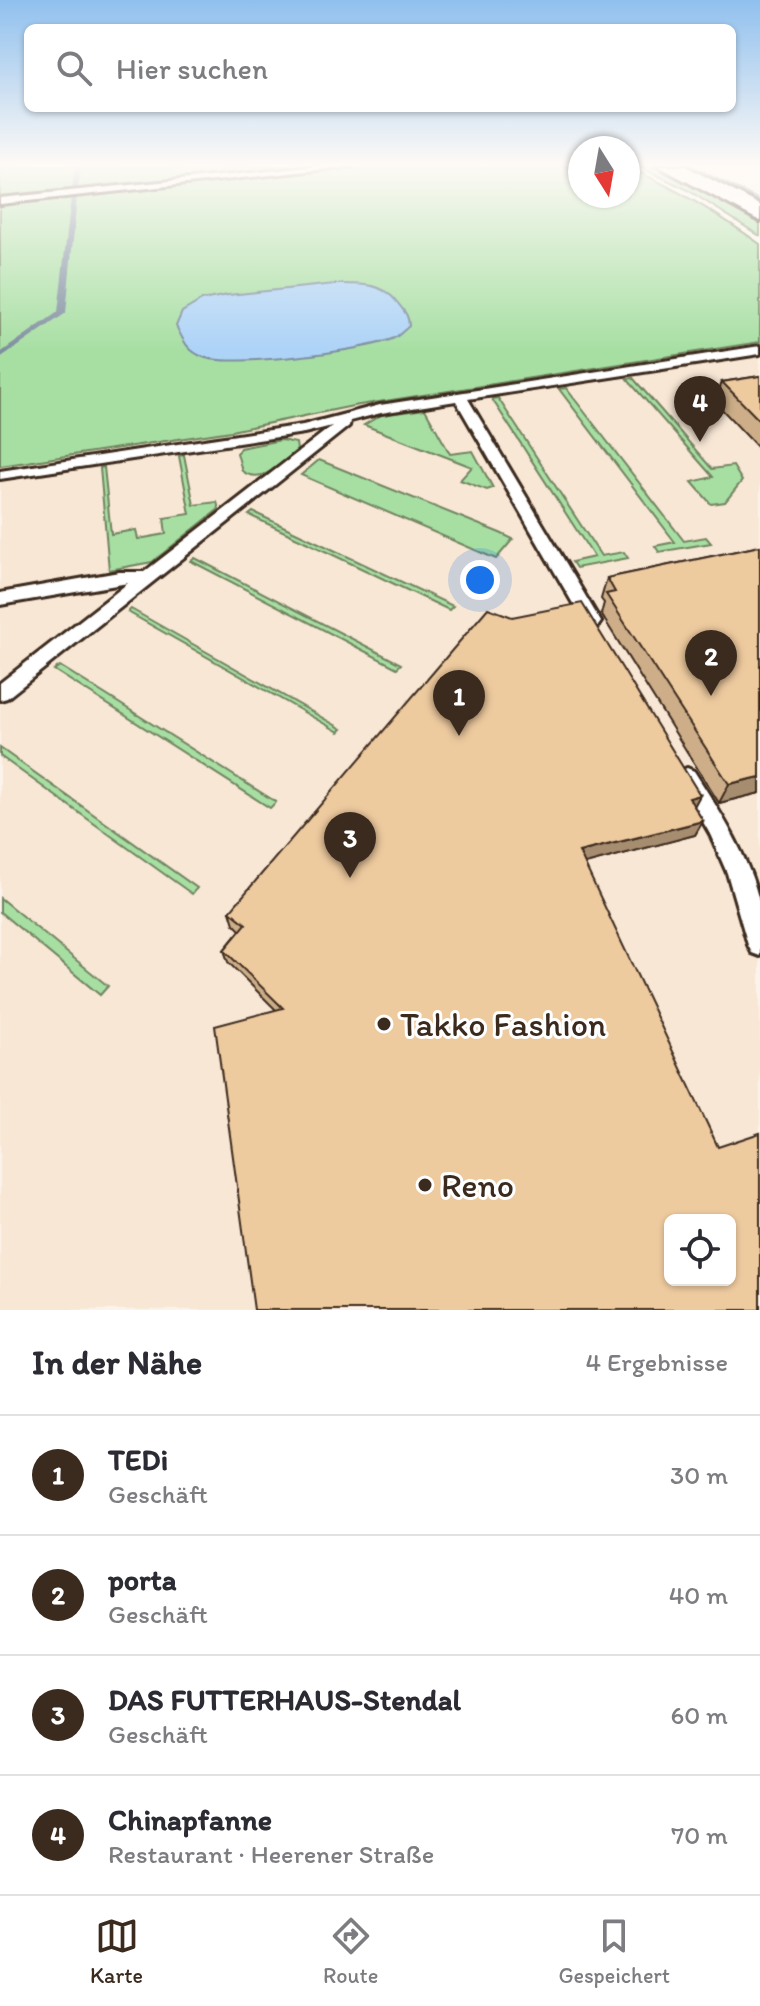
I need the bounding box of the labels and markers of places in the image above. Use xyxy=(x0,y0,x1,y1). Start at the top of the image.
pin: 4 xyxy=(674,376,726,442)
pin: 2 xyxy=(685,630,737,696)
pin: 1 xyxy=(433,670,485,736)
pin: 3 xyxy=(324,812,376,878)
place label: Takko Fashion xyxy=(400,1004,606,1045)
marker: Takko Fashion xyxy=(375,1015,393,1033)
place label: Reno xyxy=(441,1165,514,1206)
marker: Reno xyxy=(416,1176,434,1194)

